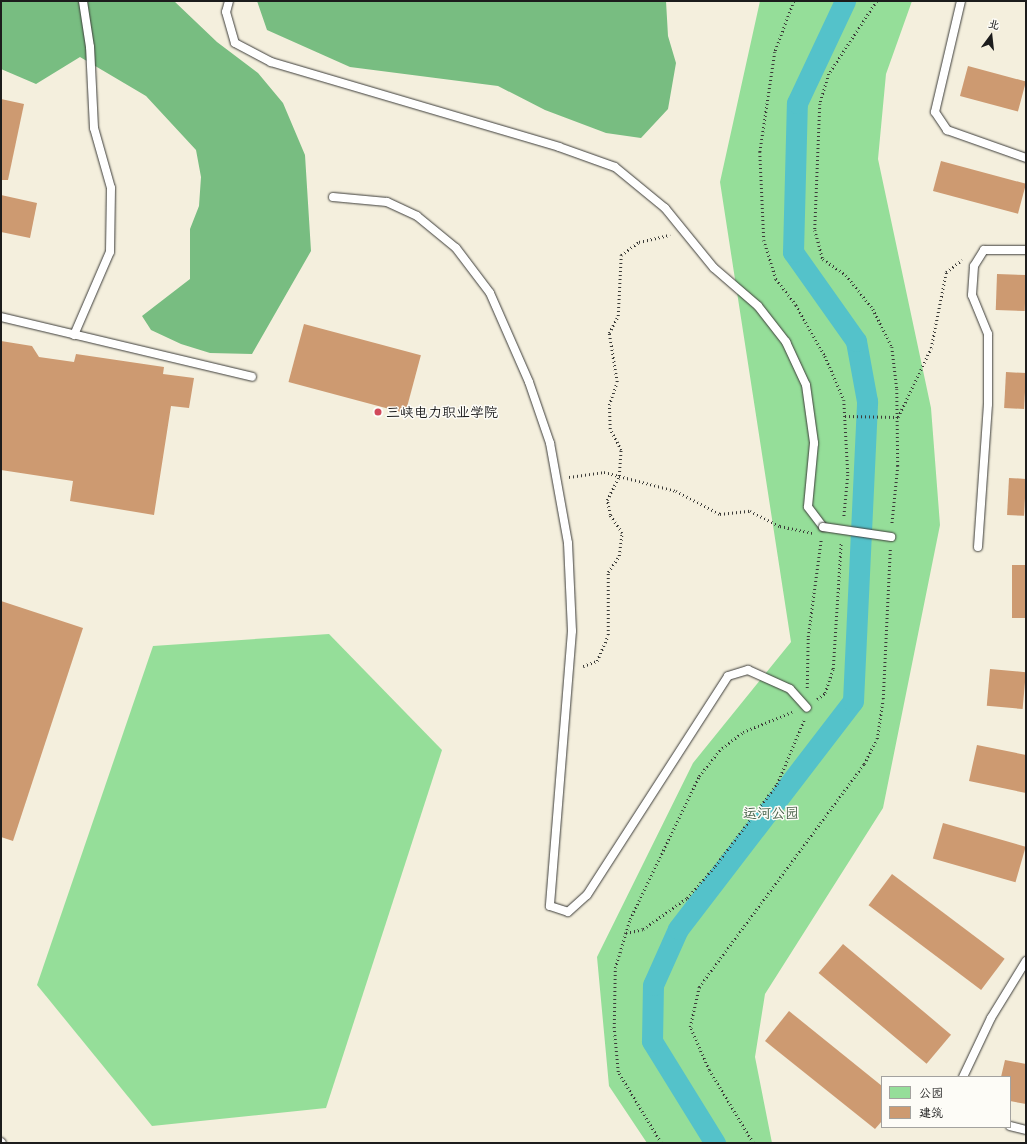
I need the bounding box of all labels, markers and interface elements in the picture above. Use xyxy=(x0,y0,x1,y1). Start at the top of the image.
text: 北 xyxy=(987,14,1002,34)
north arrow xyxy=(971,16,1011,56)
place label: 三峡电力职业学院 xyxy=(386,404,498,420)
marker: 三峡电力职业学院 xyxy=(373,407,383,417)
park label: 运河公园 xyxy=(743,805,799,821)
legend xyxy=(881,1076,1011,1128)
text: 公园 xyxy=(919,1083,943,1101)
text: 建筑 xyxy=(919,1103,943,1121)

